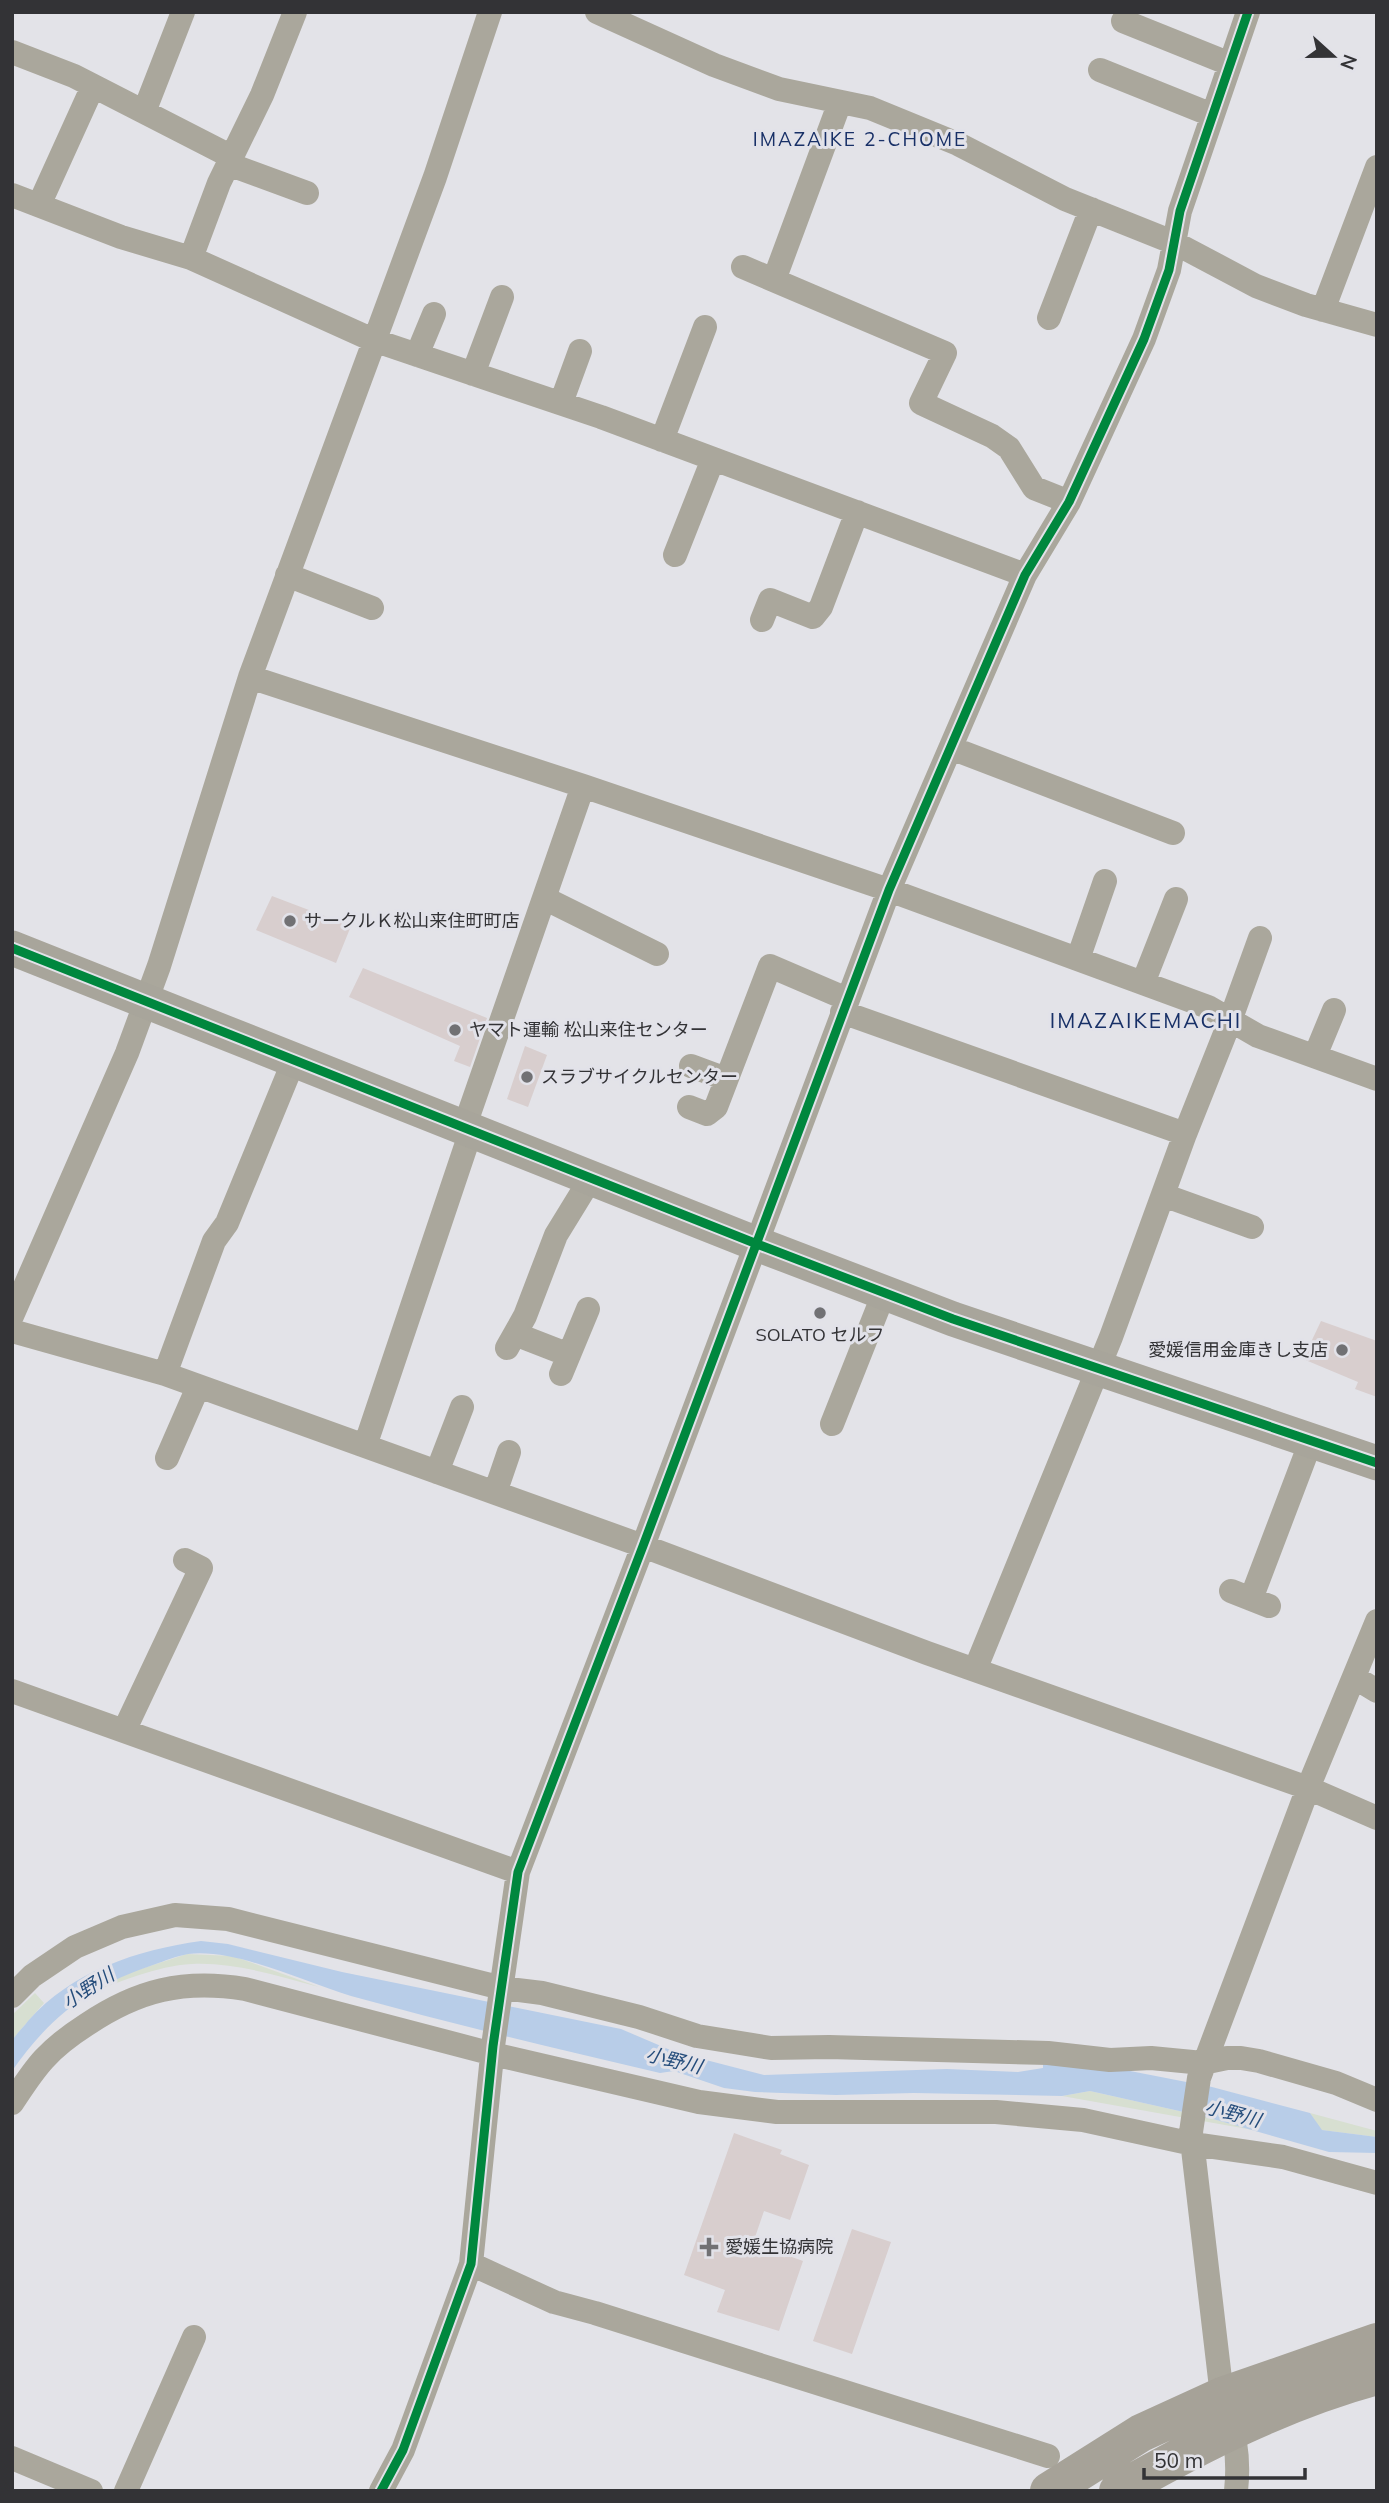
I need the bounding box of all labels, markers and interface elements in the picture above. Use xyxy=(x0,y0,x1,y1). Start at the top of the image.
north arrow xyxy=(1298,21,1368,91)
text: N xyxy=(1335,51,1363,73)
district label: IMAZAIKE 2-CHOME xyxy=(753,127,967,151)
place label: サークルＫ松山来住町町店 xyxy=(304,909,519,932)
marker: サークルＫ松山来住町町店 xyxy=(282,913,298,929)
district label: IMAZAIKEMACHI xyxy=(1050,1007,1242,1033)
place label: ヤマト運輸 松山来住センター xyxy=(469,1018,708,1041)
marker: ヤマト運輸 松山来住センター xyxy=(447,1022,463,1038)
place label: スラブサイクルセンター xyxy=(541,1065,738,1088)
marker: スラブサイクルセンター xyxy=(519,1069,535,1085)
marker: SOLATO セルフ xyxy=(812,1305,828,1321)
place label: SOLATO セルフ xyxy=(755,1323,885,1346)
place label: 愛媛信用金庫きし支店 xyxy=(1148,1338,1328,1361)
marker: 愛媛信用金庫きし支店 xyxy=(1334,1342,1350,1358)
water label: 小野川 xyxy=(58,1961,120,2014)
water label: 小野川 xyxy=(643,2041,706,2079)
water label: 小野川 xyxy=(1202,2094,1266,2132)
place label: 愛媛生協病院 xyxy=(725,2235,833,2258)
marker: 愛媛生協病院 xyxy=(699,2237,719,2257)
scale bar xyxy=(1144,2436,1305,2480)
text: 50 m xyxy=(1154,2447,1203,2473)

